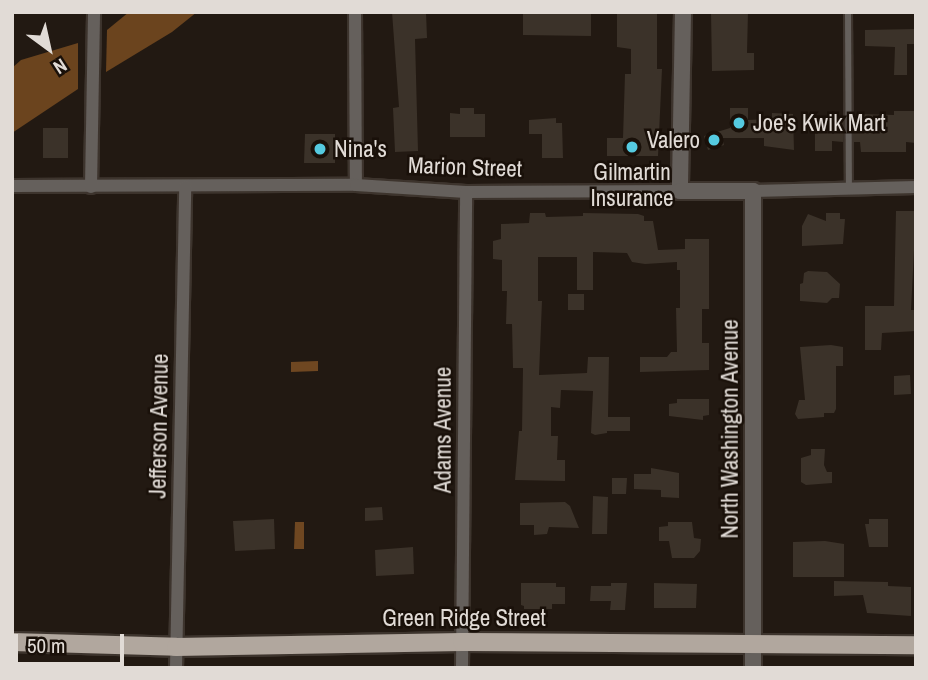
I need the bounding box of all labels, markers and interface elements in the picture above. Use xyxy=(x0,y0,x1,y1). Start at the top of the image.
north arrow xyxy=(14,14,84,84)
text: N xyxy=(49,53,72,81)
place label: Joe's Kwik Mart xyxy=(753,109,886,137)
marker: Joe's Kwik Mart xyxy=(731,115,747,131)
place label: Valero xyxy=(647,126,700,154)
marker: Valero xyxy=(706,132,722,148)
place label: Nina's xyxy=(334,135,387,163)
marker: Gilmartin Insurance xyxy=(624,139,640,155)
marker: Nina's xyxy=(312,141,328,157)
street label: Marion Street xyxy=(407,151,523,183)
place label: Gilmartin Insurance xyxy=(591,158,673,212)
street label: North Washington Avenue xyxy=(716,319,744,539)
street label: Jefferson Avenue xyxy=(144,353,174,499)
street label: Adams Avenue xyxy=(429,366,457,494)
street label: Green Ridge Street xyxy=(382,604,546,632)
scale bar xyxy=(18,620,128,664)
text: 50 m xyxy=(27,631,65,660)

